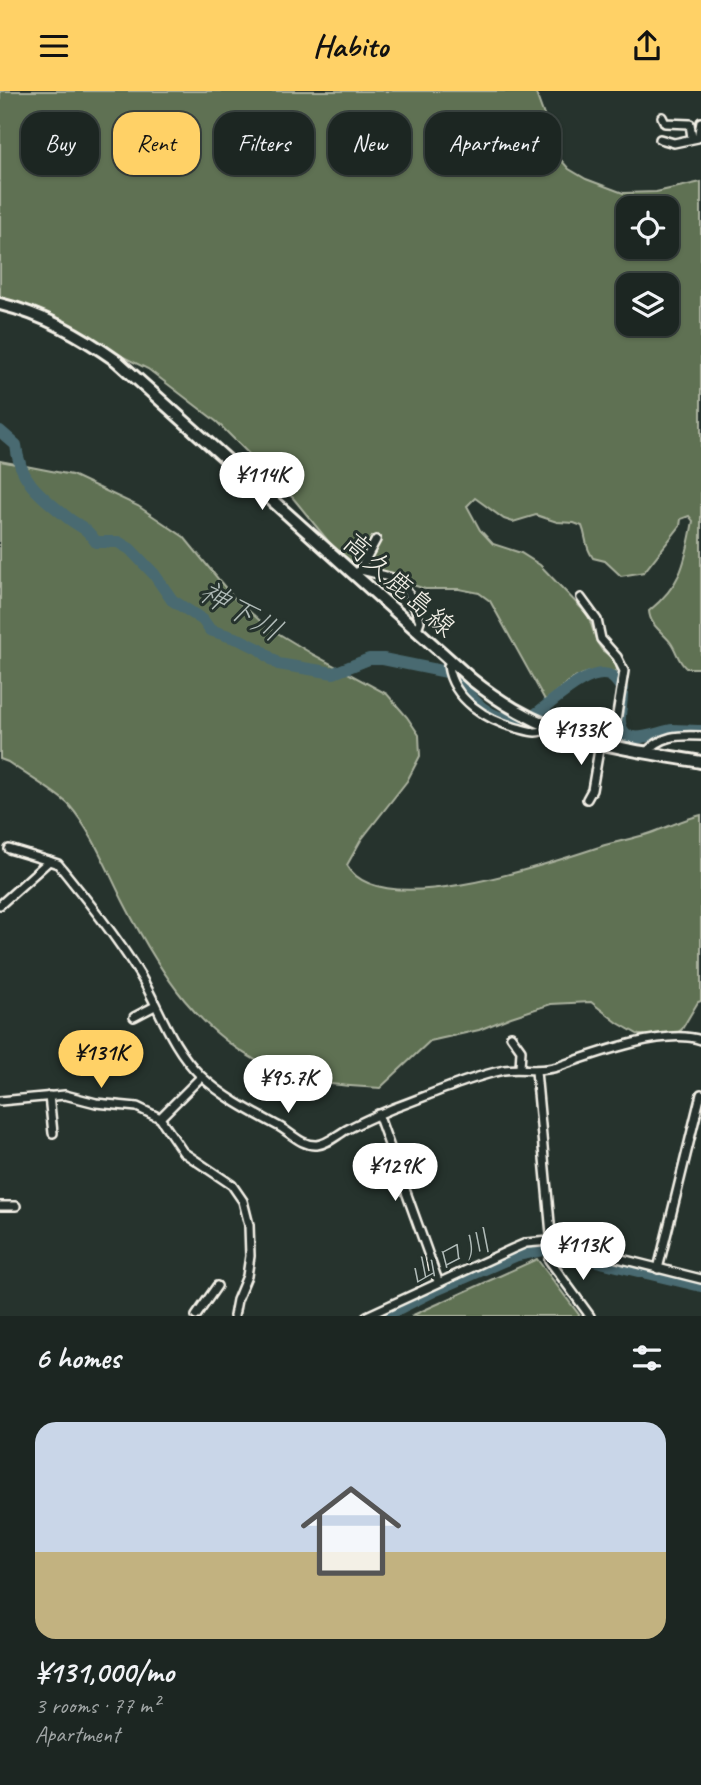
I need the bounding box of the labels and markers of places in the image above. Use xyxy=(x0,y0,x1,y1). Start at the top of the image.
pin: ¥114K xyxy=(213,453,311,512)
pin: ¥133K xyxy=(532,707,630,767)
pin: ¥131K xyxy=(52,1031,150,1090)
pin: ¥95.7K xyxy=(231,1055,345,1115)
pin: ¥129K xyxy=(346,1143,444,1203)
pin: ¥113K xyxy=(534,1223,632,1282)

